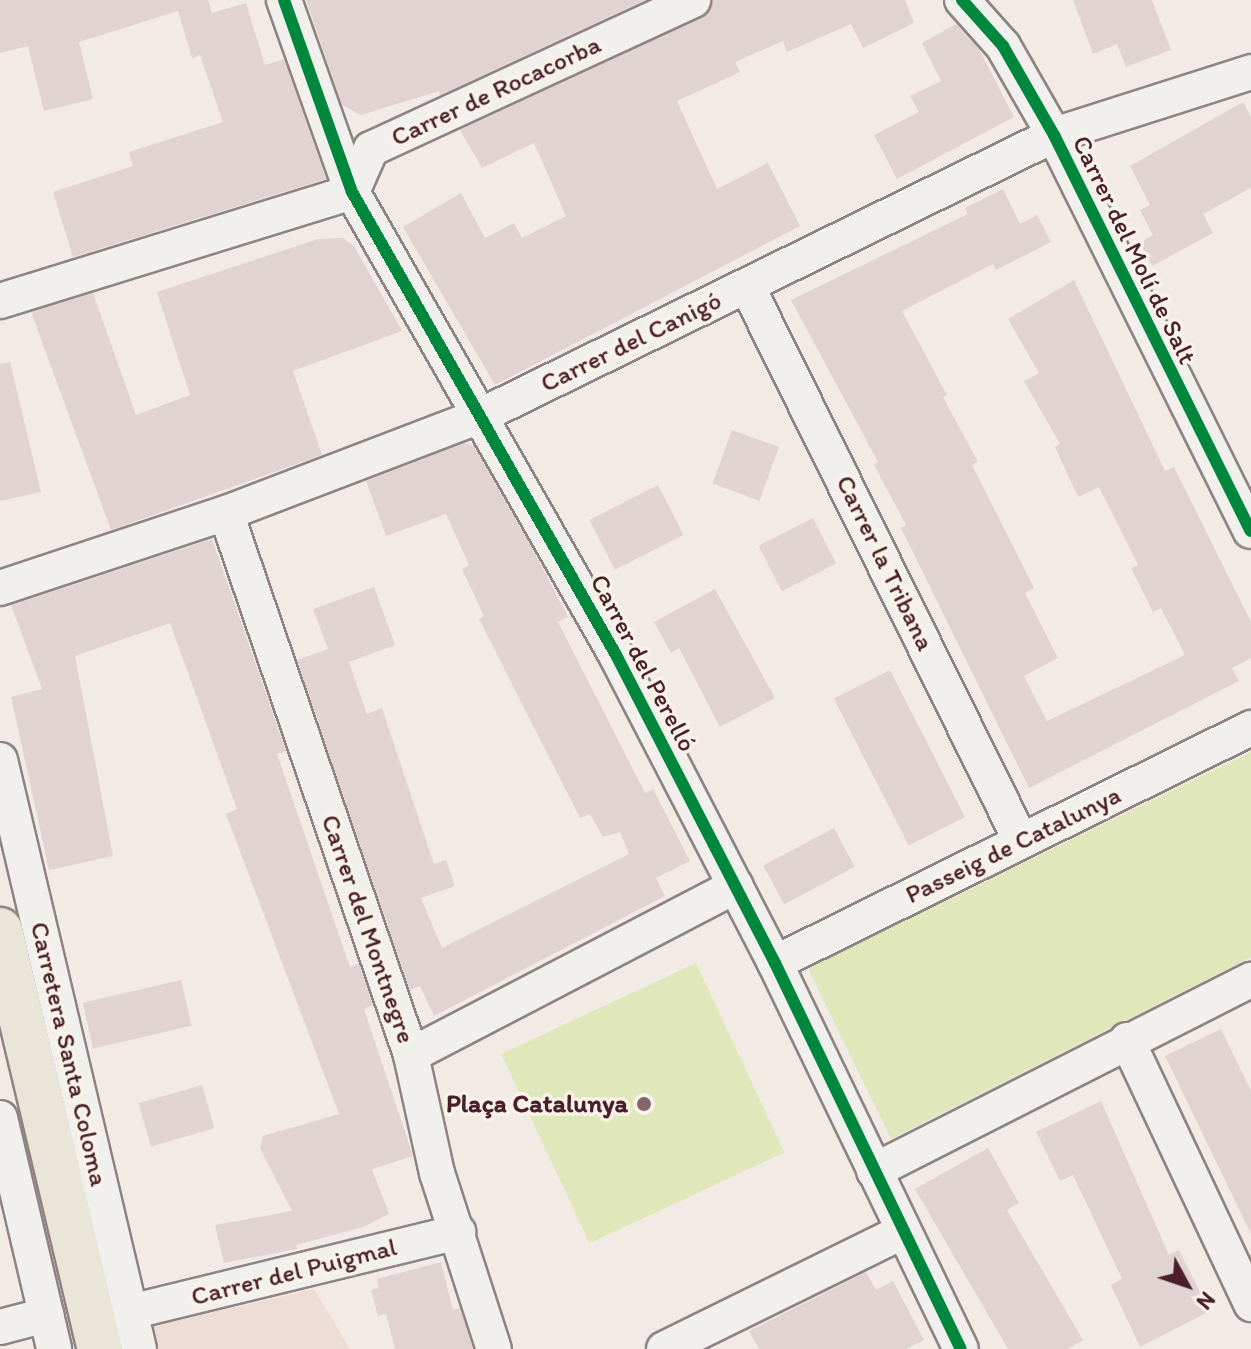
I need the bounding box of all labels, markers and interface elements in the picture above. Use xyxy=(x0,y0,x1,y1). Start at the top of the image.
street label: Carrer de Rocacorba xyxy=(386,29,606,153)
street label: Carrer del Molí de Salt xyxy=(1065,131,1203,369)
street label: Carrer del Canigó xyxy=(536,285,726,399)
street label: Carrer la Tribana xyxy=(829,471,941,655)
street label: Carrer del Perelló xyxy=(583,569,703,757)
street label: Passeig de Catalunya xyxy=(900,779,1126,911)
street label: Carrer del Montnegre xyxy=(314,811,422,1047)
street label: Carretera Santa Coloma xyxy=(23,918,115,1190)
place label: Plaça Catalunya xyxy=(447,1088,628,1120)
marker: Plaça Catalunya xyxy=(635,1095,653,1113)
street label: Carrer del Puigmal xyxy=(188,1231,400,1313)
north arrow xyxy=(1147,1245,1227,1325)
text: N xyxy=(1191,1286,1221,1315)

